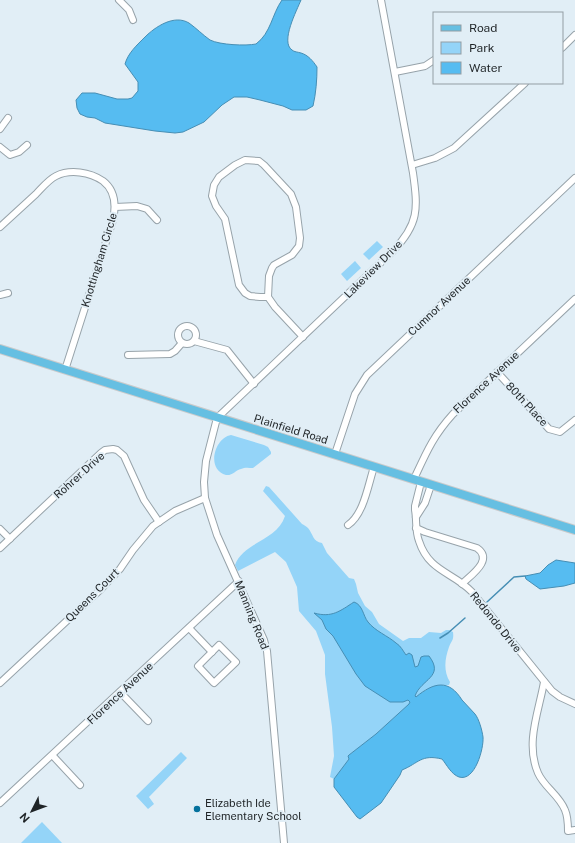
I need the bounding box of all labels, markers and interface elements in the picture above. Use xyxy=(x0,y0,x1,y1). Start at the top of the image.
legend xyxy=(433,12,563,84)
text: Road xyxy=(469,21,497,35)
text: Park xyxy=(469,41,495,55)
text: Water xyxy=(469,61,503,75)
street label: Knottingham Circle xyxy=(79,211,119,309)
street label: Lakeview Drive xyxy=(342,238,404,300)
street label: Cumnor Avenue xyxy=(405,274,473,338)
street label: Florence Avenue xyxy=(451,349,521,415)
street label: 80th Place xyxy=(504,380,550,428)
street label: Plainfield Road xyxy=(252,412,330,446)
street label: Rohrer Drive xyxy=(51,449,107,501)
street label: Queens Court xyxy=(63,566,121,624)
street label: Manning Road xyxy=(233,579,271,651)
street label: Redondo Drive xyxy=(468,589,524,655)
street label: Florence Avenue xyxy=(85,660,155,726)
north arrow xyxy=(12,791,52,831)
place label: Elizabeth Ide Elementary School xyxy=(205,797,302,822)
marker: Elizabeth Ide Elementary School xyxy=(192,804,202,814)
text: N xyxy=(17,810,32,825)

